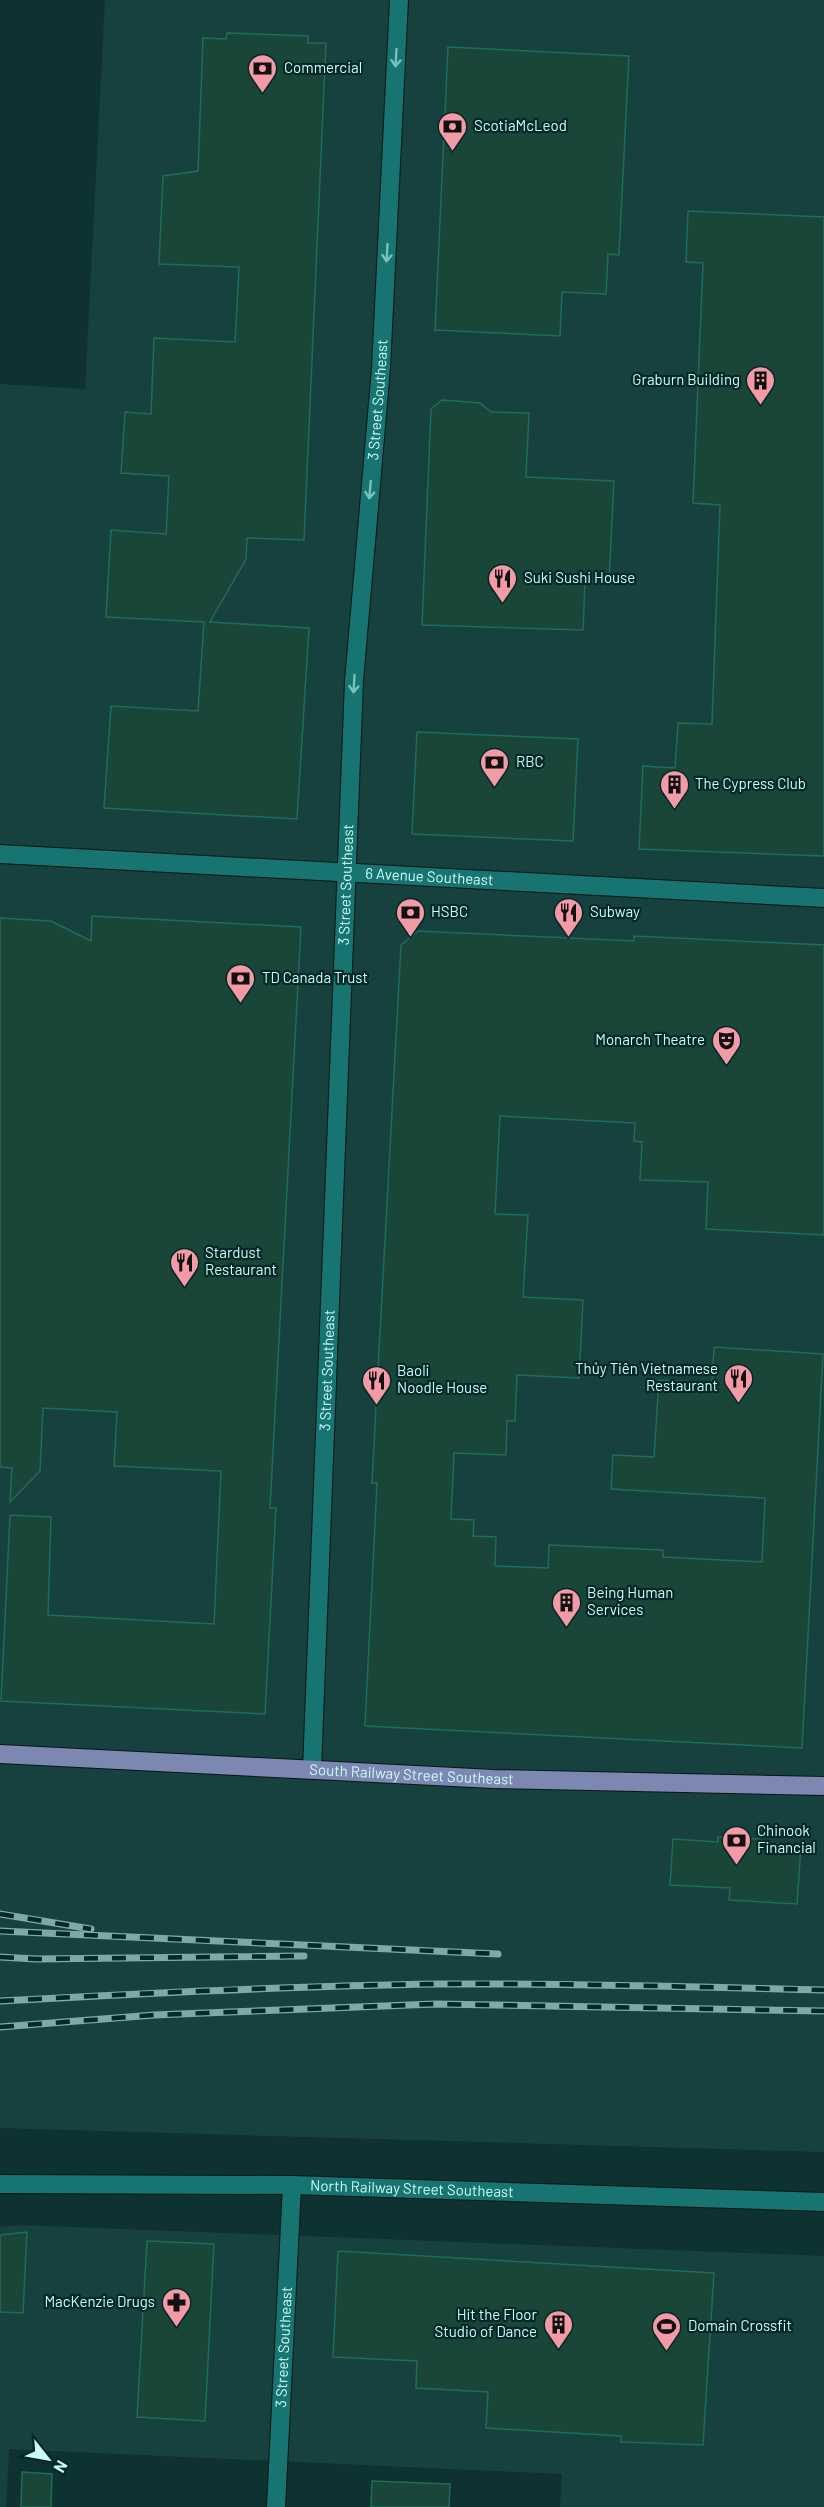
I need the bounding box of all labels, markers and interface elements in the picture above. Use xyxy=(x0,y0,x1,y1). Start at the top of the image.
one-way arrow xyxy=(391,48,402,68)
bank icon: Commercial xyxy=(247,52,279,94)
place label: Commercial xyxy=(284,58,362,76)
bank icon: ScotiaMcLeod xyxy=(437,110,469,152)
place label: ScotiaMcLeod xyxy=(474,116,567,134)
one-way arrow xyxy=(381,243,392,263)
street label: 3 Street Southeast xyxy=(363,339,390,461)
building icon: Graburn Building xyxy=(745,364,777,406)
place label: Graburn Building xyxy=(632,370,740,388)
one-way arrow xyxy=(364,479,375,499)
restaurant icon: Suki Sushi House xyxy=(487,562,519,604)
place label: Suki Sushi House xyxy=(524,568,635,586)
one-way arrow xyxy=(348,673,359,693)
bank icon: RBC xyxy=(479,746,511,788)
place label: RBC xyxy=(516,752,544,770)
building icon: The Cypress Club xyxy=(658,768,690,810)
place label: The Cypress Club xyxy=(695,774,806,792)
street label: 3 Street Southeast xyxy=(334,824,356,946)
street label: 6 Avenue Southeast xyxy=(365,864,494,888)
bank icon: HSBC xyxy=(394,896,426,938)
restaurant icon: Subway xyxy=(553,896,585,938)
place label: HSBC xyxy=(431,902,468,920)
place label: Subway xyxy=(590,902,640,920)
bank icon: TD Canada Trust xyxy=(225,962,257,1004)
place label: TD Canada Trust xyxy=(262,968,368,986)
theatre icon: Monarch Theatre xyxy=(710,1024,742,1066)
place label: Monarch Theatre xyxy=(595,1030,705,1048)
place label: Stardust Restaurant xyxy=(205,1243,277,1278)
restaurant icon: Stardust Restaurant xyxy=(168,1246,200,1288)
street label: 3 Street Southeast xyxy=(315,1309,338,1431)
place label: Thủy Tiên Vietnamese Restaurant xyxy=(575,1359,718,1394)
place label: Baoli Noodle House xyxy=(397,1361,487,1396)
restaurant icon: Thủy Tiên Vietnamese Restaurant xyxy=(723,1362,755,1404)
restaurant icon: Baoli Noodle House xyxy=(360,1364,392,1406)
place label: Being Human Services xyxy=(587,1583,673,1618)
building icon: Being Human Services xyxy=(550,1586,582,1628)
street label: South Railway Street Southeast xyxy=(309,1760,514,1787)
place label: Chinook Financial xyxy=(757,1821,816,1856)
bank icon: Chinook Financial xyxy=(720,1824,752,1866)
street label: North Railway Street Southeast xyxy=(310,2176,514,2200)
pharmacy icon: MacKenzie Drugs xyxy=(160,2286,192,2328)
street label: 3 Street Southeast xyxy=(271,2286,295,2408)
place label: MacKenzie Drugs xyxy=(44,2292,155,2310)
place label: Hit the Floor Studio of Dance xyxy=(435,2305,538,2340)
building icon: Hit the Floor Studio of Dance xyxy=(542,2308,574,2350)
sports icon: Domain Crossfit xyxy=(651,2310,683,2352)
place label: Domain Crossfit xyxy=(688,2316,792,2334)
north arrow xyxy=(18,2429,78,2489)
text: N xyxy=(50,2458,72,2476)

